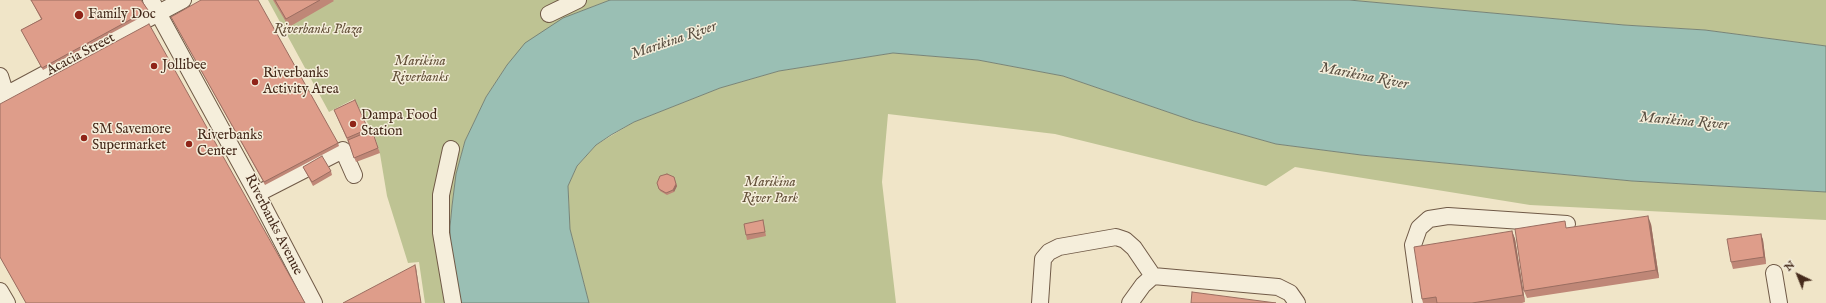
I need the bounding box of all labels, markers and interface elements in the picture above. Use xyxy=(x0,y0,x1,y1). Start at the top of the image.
place label: Family Doc xyxy=(88,7,156,23)
marker: Family Doc xyxy=(73,9,85,21)
water label: Marikina River xyxy=(629,18,719,64)
park label: Riverbanks Plaza xyxy=(274,22,362,38)
street label: Acacia Street xyxy=(44,30,118,80)
park label: Marikina Riverbanks xyxy=(392,54,448,86)
place label: Jollibee xyxy=(162,58,207,74)
water label: Marikina River xyxy=(1318,60,1410,94)
marker: Jollibee xyxy=(149,61,159,71)
place label: Riverbanks Activity Area xyxy=(263,66,339,98)
marker: Riverbanks Activity Area xyxy=(250,77,260,87)
place label: Dampa Food Station xyxy=(361,108,437,140)
water label: Marikina River xyxy=(1639,109,1729,135)
marker: Dampa Food Station xyxy=(348,119,358,129)
place label: SM Savemore Supermarket xyxy=(92,122,171,154)
place label: Riverbanks Center xyxy=(197,128,262,160)
marker: SM Savemore Supermarket xyxy=(79,133,89,143)
marker: Riverbanks Center xyxy=(184,139,194,149)
street label: Riverbanks Avenue xyxy=(240,172,306,278)
park label: Marikina River Park xyxy=(742,175,798,208)
north arrow xyxy=(1778,255,1818,295)
text: N xyxy=(1782,258,1798,275)

